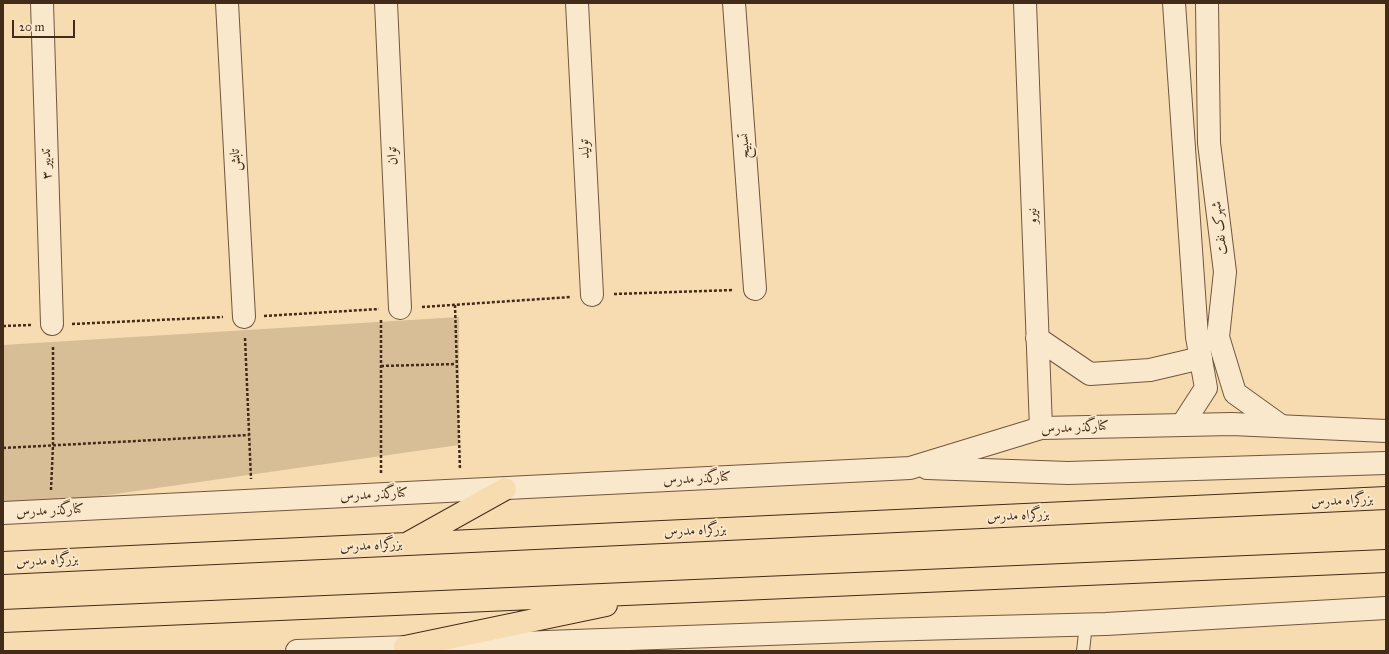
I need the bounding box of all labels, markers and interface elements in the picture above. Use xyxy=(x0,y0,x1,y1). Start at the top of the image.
scale bar xyxy=(14,12,77,38)
text: 20 m xyxy=(19,20,45,34)
street label: تسبیح xyxy=(736,133,754,159)
street label: تولید xyxy=(576,139,594,159)
street label: توان xyxy=(384,146,402,166)
street label: تدبیر ۳ xyxy=(38,148,56,180)
street label: تابش xyxy=(227,148,245,172)
street label: شهرک نفت xyxy=(1208,200,1232,256)
street label: نیرو xyxy=(1024,208,1042,224)
street label: کنارگذر مدرس xyxy=(1041,418,1109,438)
street label: کنارگذر مدرس xyxy=(663,469,731,489)
street label: کنارگذر مدرس xyxy=(340,485,408,505)
street label: بزرگراه مدرس xyxy=(1310,491,1374,511)
street label: کنارگذر مدرس xyxy=(16,501,84,521)
street label: بزرگراه مدرس xyxy=(986,506,1050,526)
street label: بزرگراه مدرس xyxy=(663,521,727,541)
street label: بزرگراه مدرس xyxy=(339,536,403,556)
street label: بزرگراه مدرس xyxy=(15,551,79,571)

